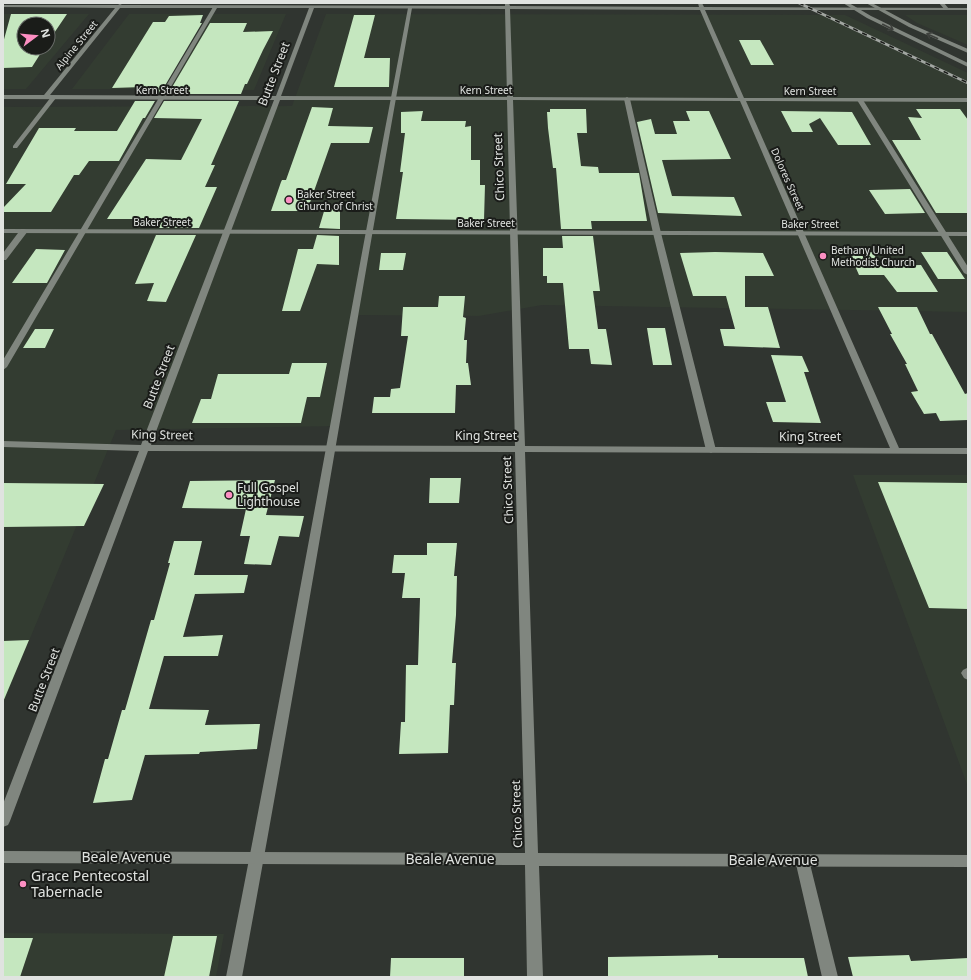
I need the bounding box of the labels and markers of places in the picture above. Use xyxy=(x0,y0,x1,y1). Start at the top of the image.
place label: Baker Street Church of Christ xyxy=(297,187,373,213)
marker: Baker Street Church of Christ xyxy=(284,195,294,205)
place label: Bethany United Methodist Church xyxy=(831,243,915,269)
marker: Bethany United Methodist Church xyxy=(818,251,828,261)
place label: Full Gospel Lighthouse xyxy=(237,479,300,510)
marker: Full Gospel Lighthouse xyxy=(224,490,234,500)
place label: Grace Pentecostal Tabernacle xyxy=(31,866,149,901)
marker: Grace Pentecostal Tabernacle xyxy=(18,879,28,889)

